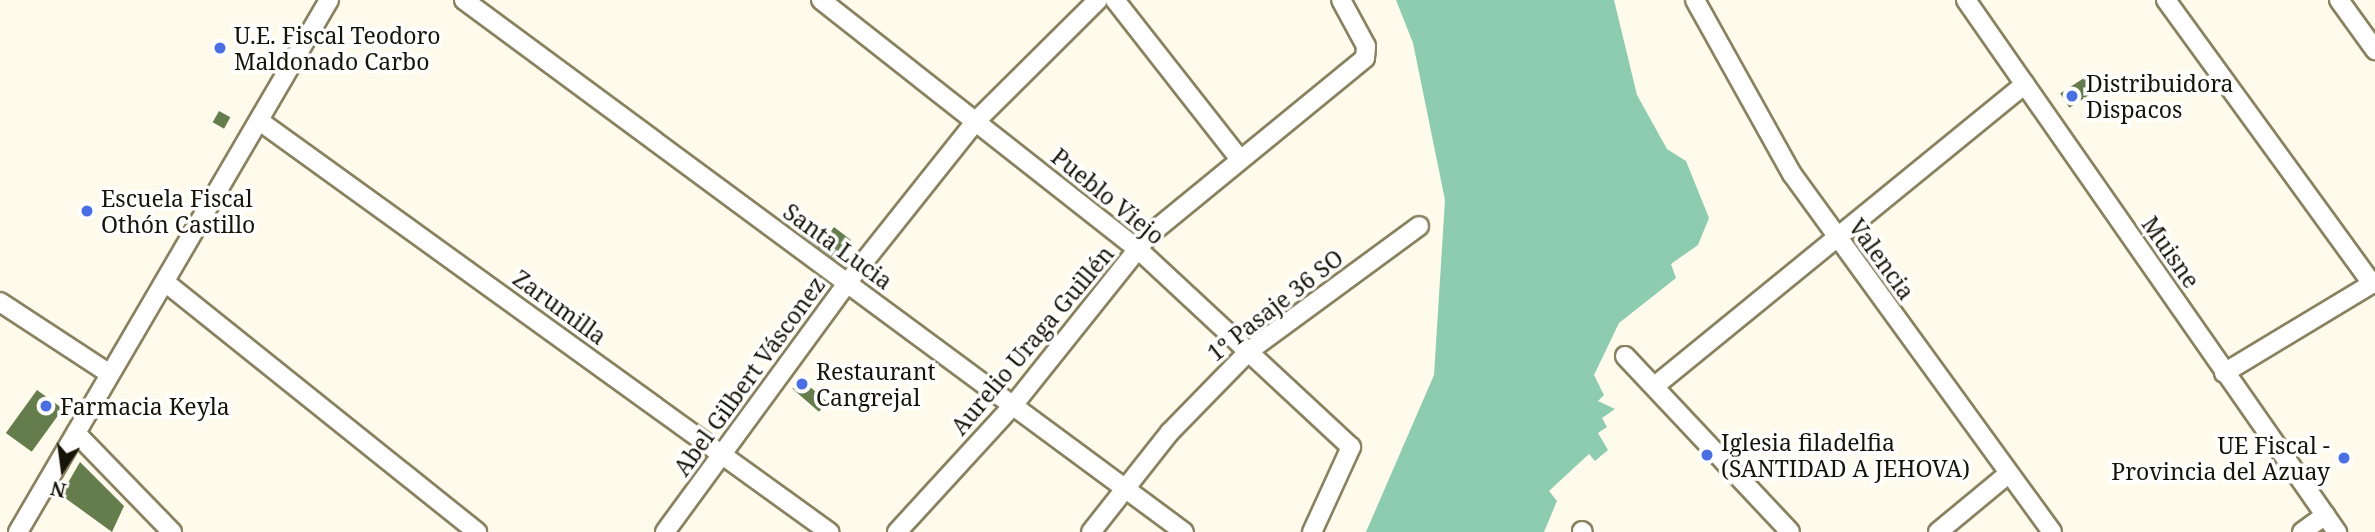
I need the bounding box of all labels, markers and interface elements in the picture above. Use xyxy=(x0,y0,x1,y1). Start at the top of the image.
place label: U.E. Fiscal Teodoro Maldonado Carbo xyxy=(234,21,441,75)
marker: U.E. Fiscal Teodoro Maldonado Carbo xyxy=(212,40,228,56)
place label: Distribuidora Dispacos xyxy=(2086,69,2234,123)
marker: Distribuidora Dispacos xyxy=(2064,88,2080,104)
street label: Pueblo Viejo xyxy=(1046,142,1170,250)
place label: Escuela Fiscal Othón Castillo xyxy=(101,184,255,238)
street label: Santa Lucia xyxy=(778,197,898,295)
marker: Escuela Fiscal Othón Castillo xyxy=(79,203,95,219)
street label: Muisne xyxy=(2136,211,2206,293)
street label: Valencia xyxy=(1844,213,1920,305)
street label: Aurelio Uraga Guillén xyxy=(945,240,1119,440)
street label: 1º Pasaje 36 SO xyxy=(1202,243,1348,367)
street label: Zarumilla xyxy=(508,264,612,350)
street label: Abel Gilbert Vásconez xyxy=(668,271,830,481)
place label: Restaurant Cangrejal xyxy=(816,357,936,411)
marker: Restaurant Cangrejal xyxy=(794,376,810,392)
place label: Farmacia Keyla xyxy=(60,392,230,420)
marker: Farmacia Keyla xyxy=(38,398,54,414)
place label: Iglesia filadelfia (SANTIDAD A JEHOVA) xyxy=(1721,428,1970,482)
place label: UE Fiscal - Provincia del Azuay xyxy=(2111,431,2330,485)
north arrow xyxy=(28,434,98,504)
marker: Iglesia filadelfia (SANTIDAD A JEHOVA) xyxy=(1699,447,1715,463)
marker: UE Fiscal - Provincia del Azuay xyxy=(2336,450,2352,466)
text: N xyxy=(48,475,69,504)

